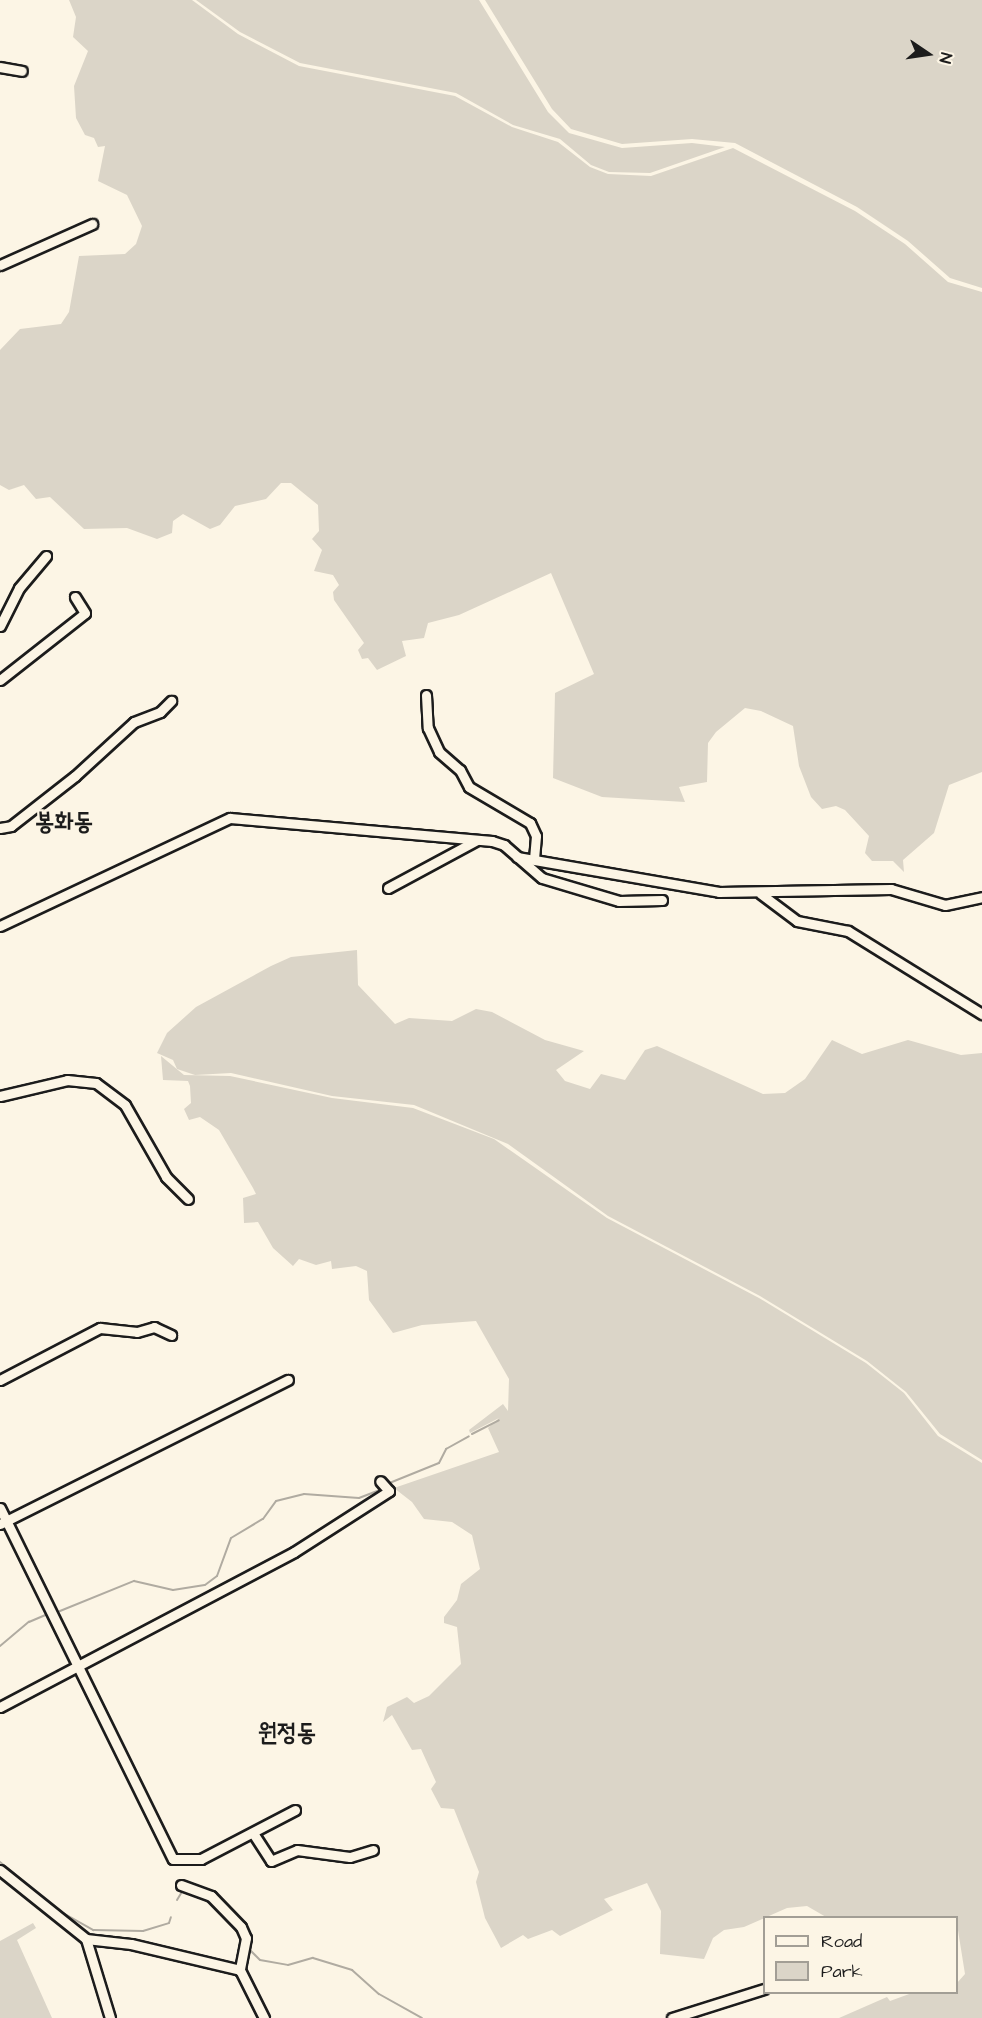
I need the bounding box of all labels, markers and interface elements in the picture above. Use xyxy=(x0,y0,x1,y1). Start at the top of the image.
north arrow xyxy=(898,24,958,84)
text: N xyxy=(934,51,957,65)
district label: 봉화동 xyxy=(35,809,93,837)
district label: 원정동 xyxy=(258,1720,316,1748)
legend xyxy=(763,1916,958,1994)
text: Road xyxy=(821,1929,862,1954)
text: Park xyxy=(821,1959,863,1984)

